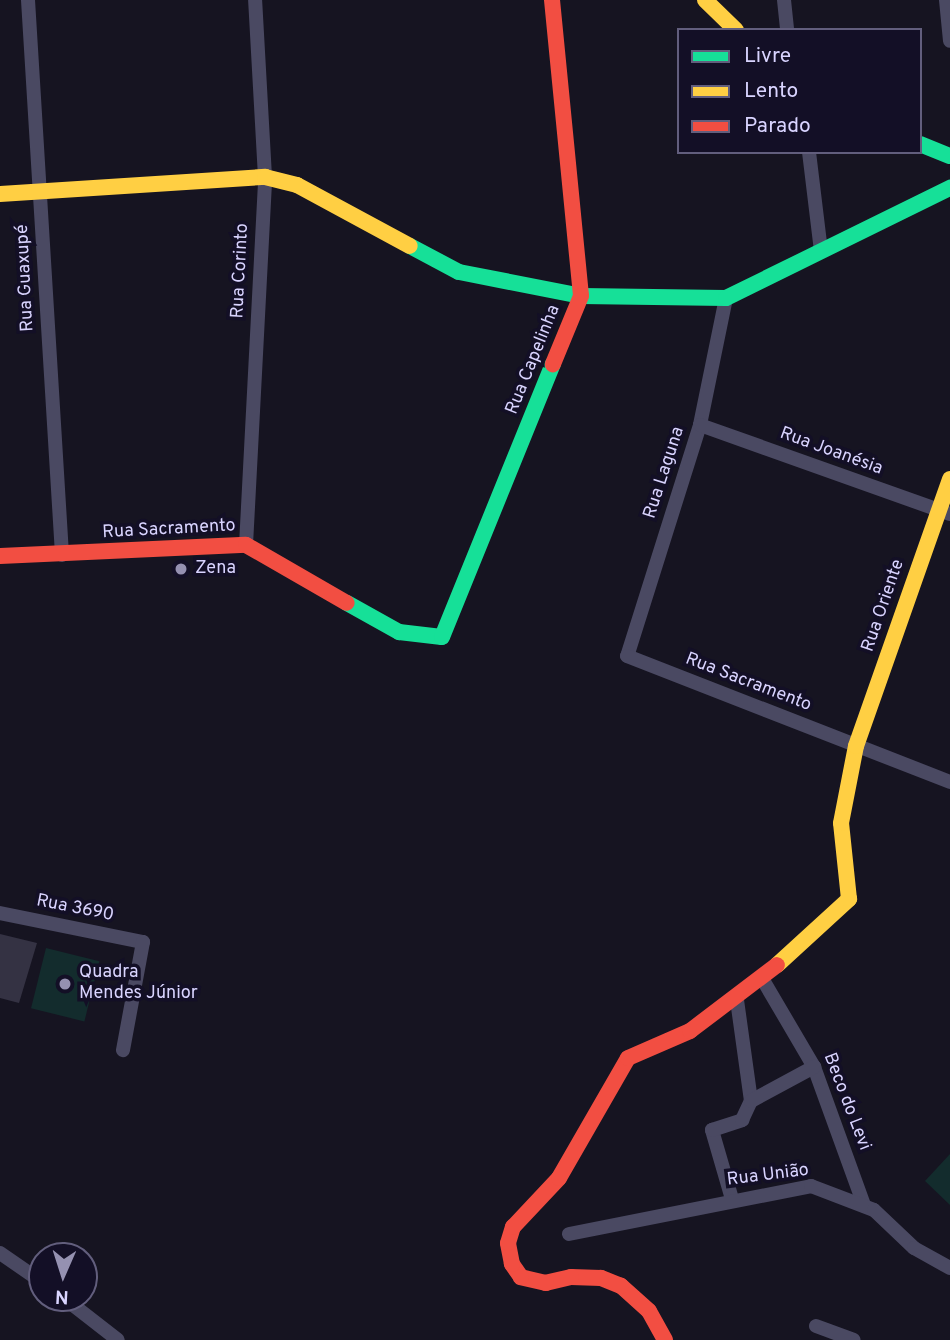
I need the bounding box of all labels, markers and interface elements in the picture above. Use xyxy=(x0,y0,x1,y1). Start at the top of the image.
legend xyxy=(677,28,922,154)
text: Livre xyxy=(744,43,791,70)
text: Lento xyxy=(744,78,798,105)
text: Parado xyxy=(744,113,811,140)
street label: Rua Corinto xyxy=(228,223,254,319)
street label: Rua Guaxupé xyxy=(12,224,40,332)
street label: Rua Capelinha xyxy=(502,302,566,418)
street label: Rua Joanésia xyxy=(777,423,885,481)
street label: Rua Laguna xyxy=(640,424,690,522)
street label: Rua Sacramento xyxy=(102,516,236,544)
street label: Rua Oriente xyxy=(858,557,910,655)
place label: Zena xyxy=(195,558,236,580)
marker: Zena xyxy=(173,561,189,577)
street label: Rua Sacramento xyxy=(682,649,814,717)
street label: Rua 3690 xyxy=(34,891,116,927)
place label: Quadra Mendes Júnior xyxy=(79,963,198,1006)
marker: Quadra Mendes Júnior xyxy=(57,976,73,992)
street label: Beco do Levi xyxy=(817,1050,875,1154)
street label: Rua União xyxy=(726,1160,810,1192)
north arrow xyxy=(28,1242,98,1312)
text: N xyxy=(55,1284,69,1308)

